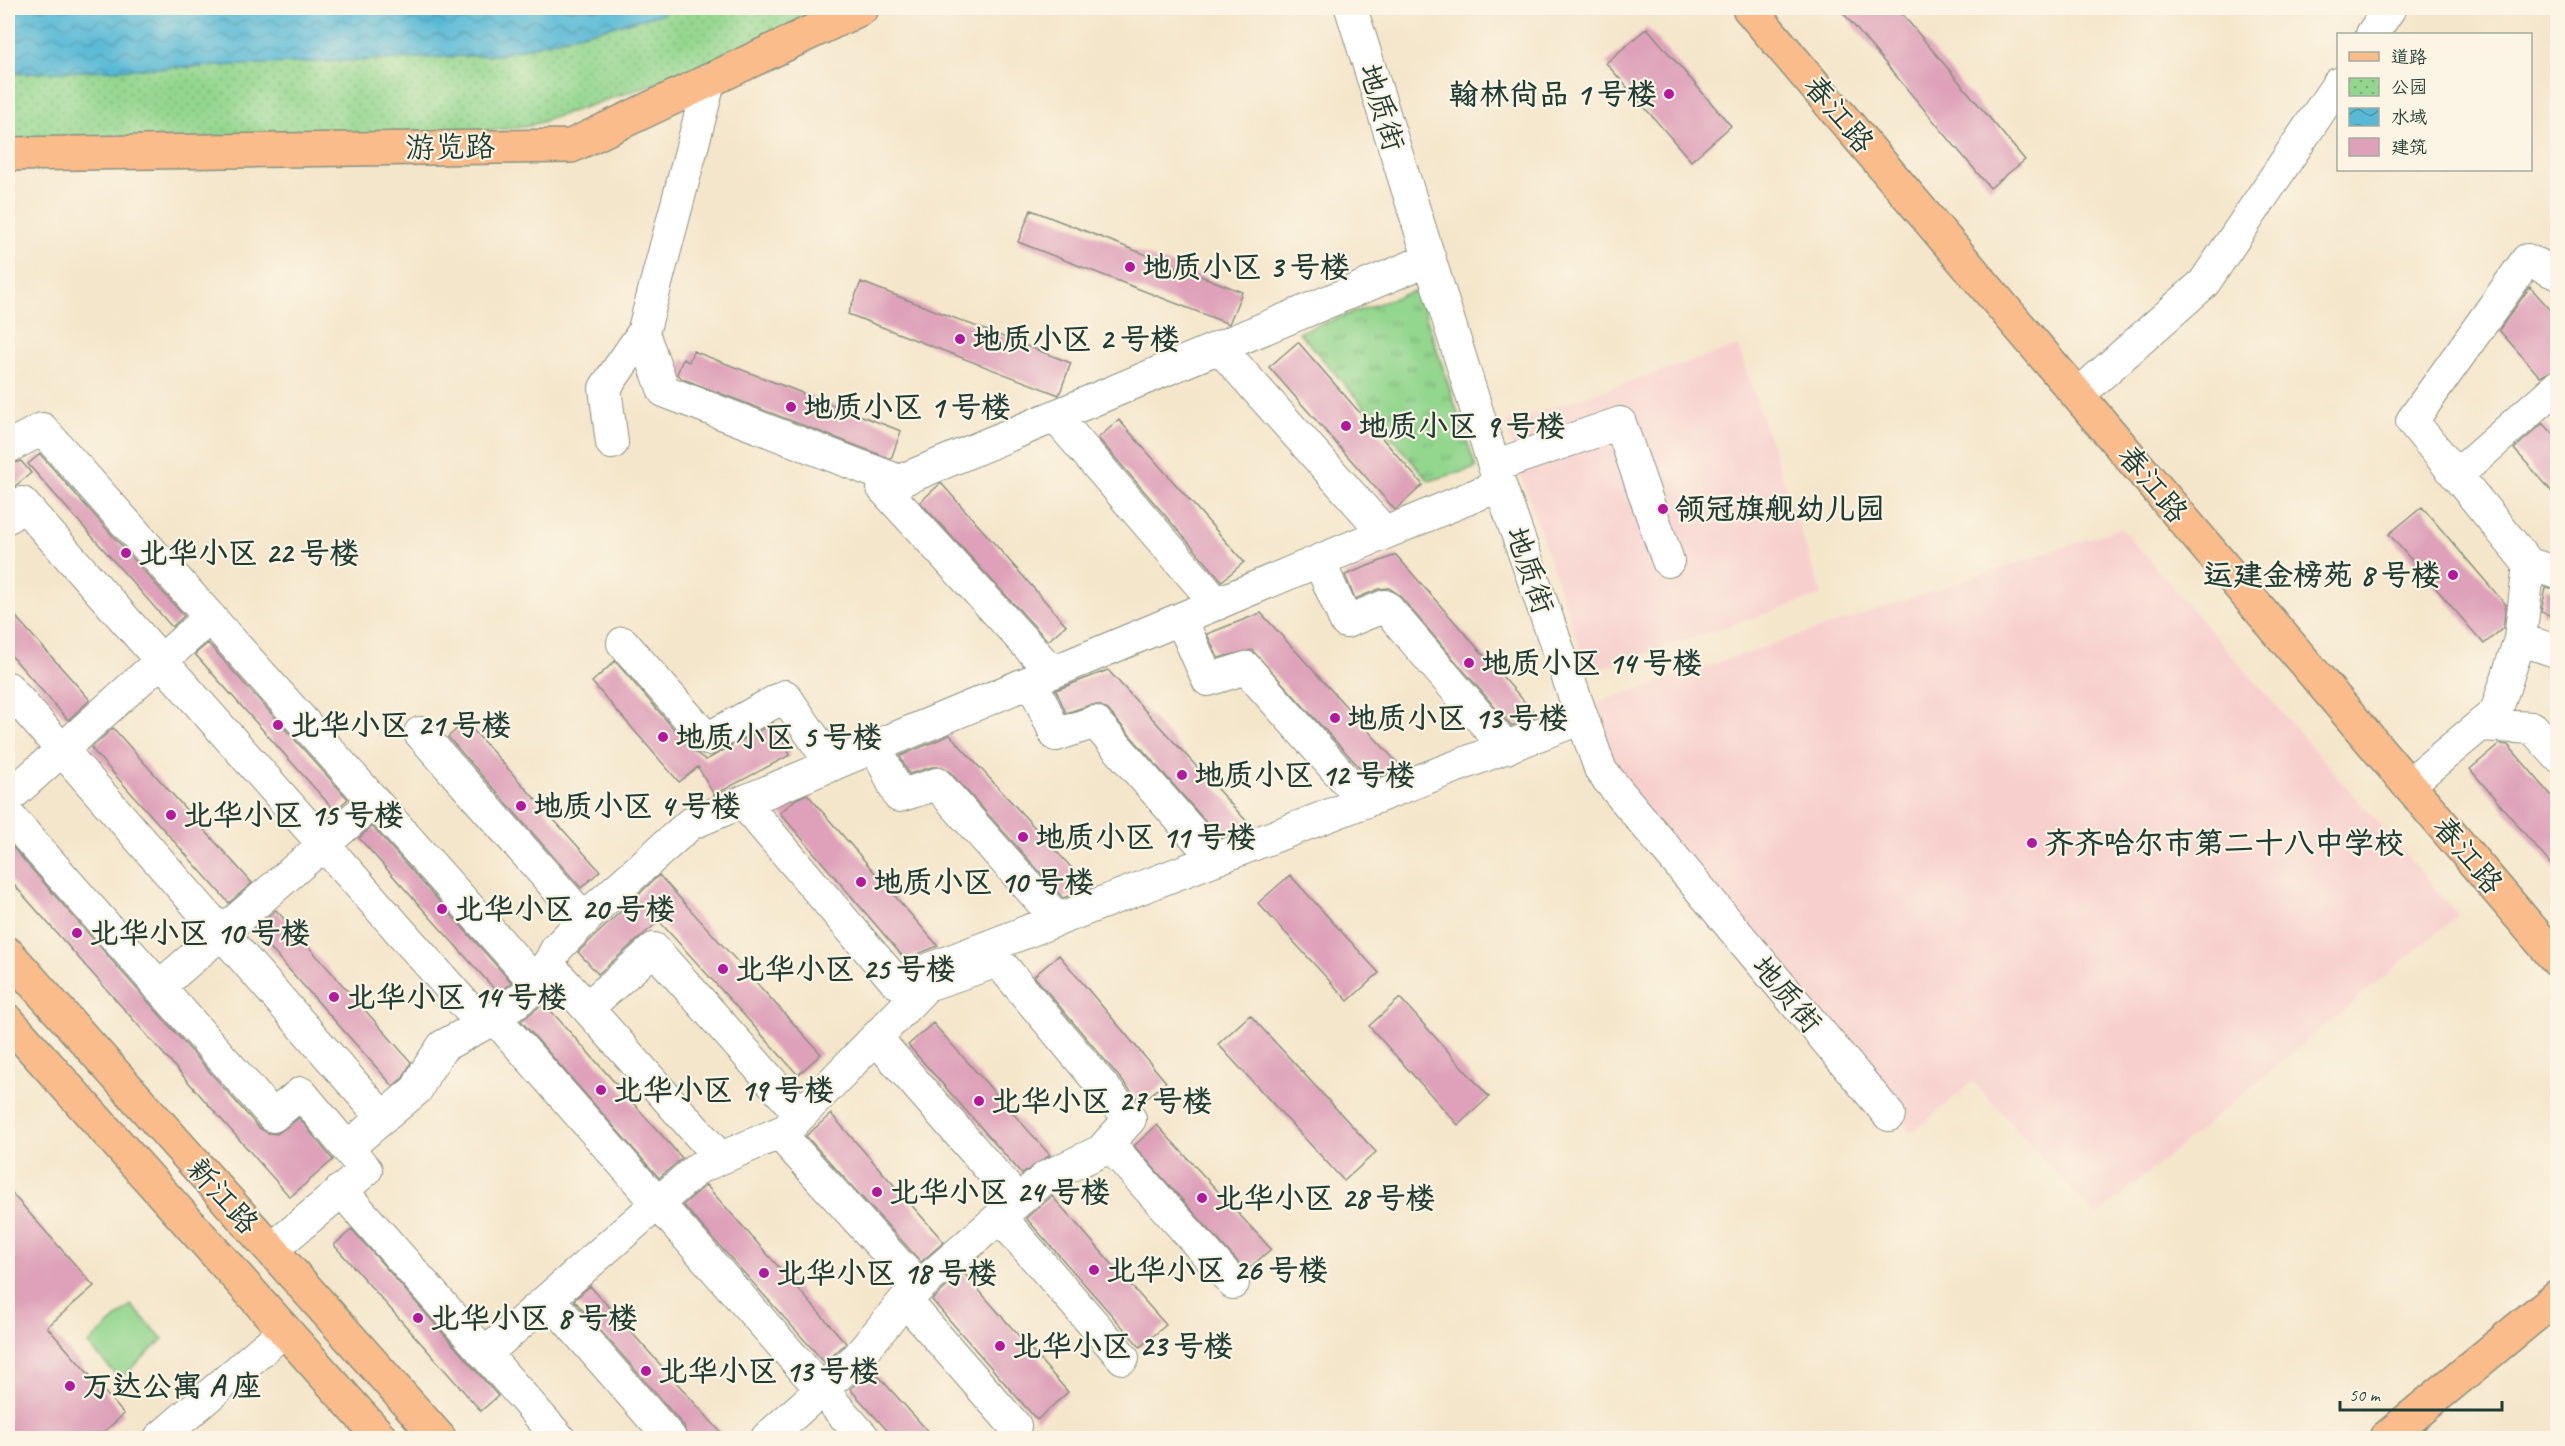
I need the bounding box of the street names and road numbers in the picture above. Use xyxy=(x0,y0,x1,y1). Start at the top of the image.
street label: 地质街 xyxy=(1351,58,1413,156)
street label: 春江路 xyxy=(1796,67,1882,161)
street label: 游览路 xyxy=(405,127,495,167)
street label: 春江路 xyxy=(2110,437,2196,531)
street label: 地质街 xyxy=(1497,521,1563,619)
street label: 春江路 xyxy=(2425,808,2511,902)
street label: 地质街 xyxy=(1744,947,1830,1041)
street label: 新江路 xyxy=(179,1150,267,1242)

